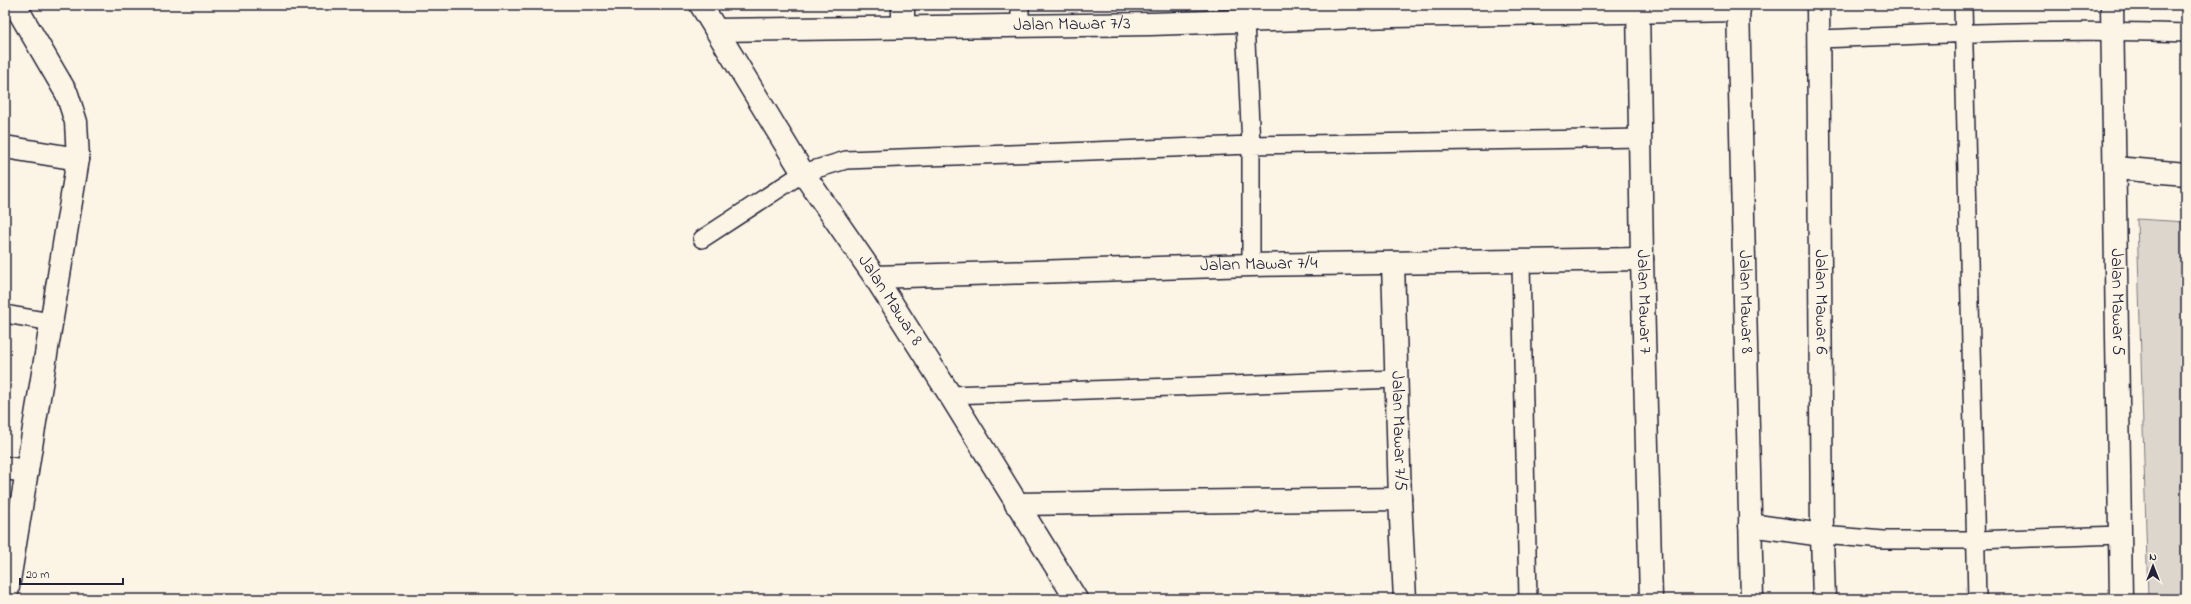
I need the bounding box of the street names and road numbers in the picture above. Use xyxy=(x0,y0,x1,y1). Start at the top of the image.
street label: Jalan Mawar 7/3 xyxy=(1013,11,1131,39)
street label: Jalan Mawar 5 xyxy=(2103,248,2130,356)
street label: Jalan Mawar 6 xyxy=(1807,249,1834,355)
street label: Jalan Mawar 8 xyxy=(851,250,929,352)
street label: Jalan Mawar 7 xyxy=(1629,250,1658,355)
street label: Jalan Mawar 8 xyxy=(1731,250,1759,354)
street label: Jalan Mawar 7/4 xyxy=(1200,251,1318,280)
street label: Jalan Mawar 7/5 xyxy=(1383,370,1413,491)

